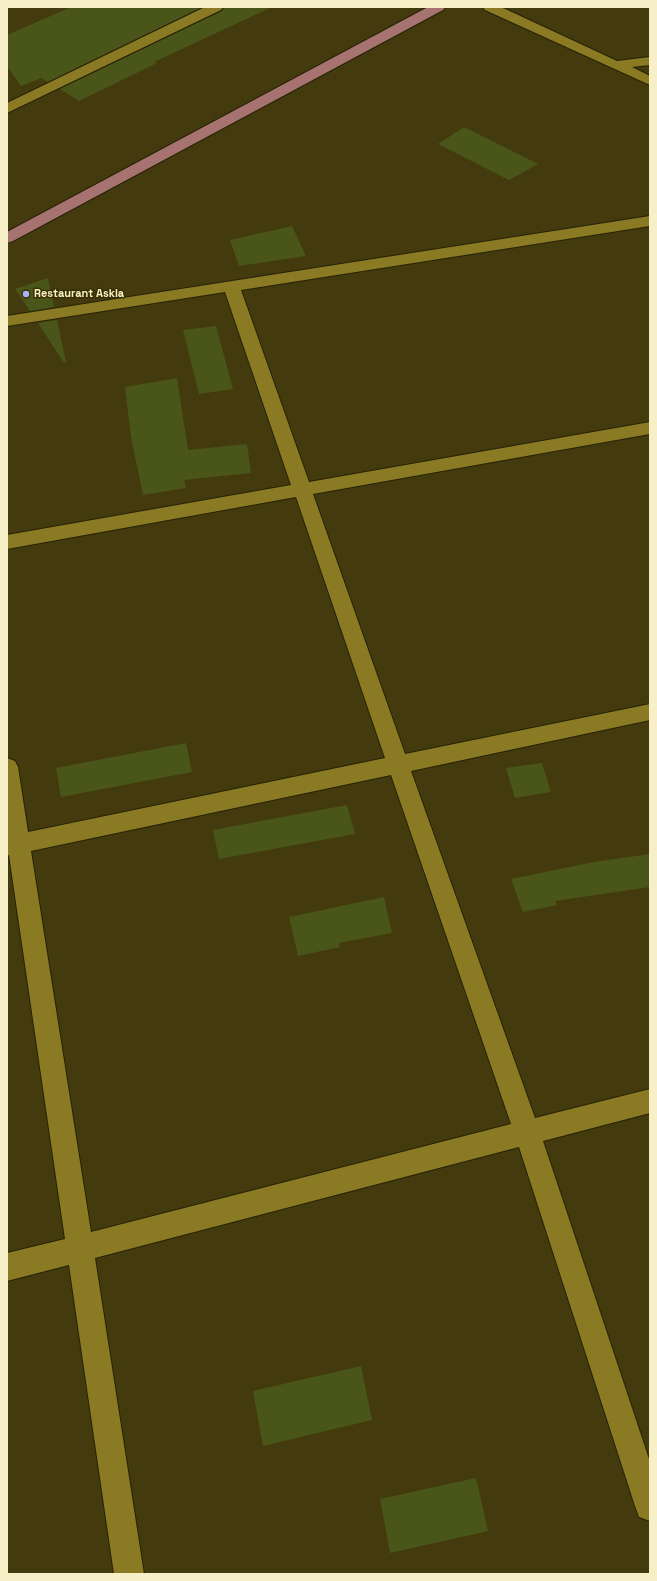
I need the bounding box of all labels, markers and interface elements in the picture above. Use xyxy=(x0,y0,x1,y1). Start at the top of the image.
place label: Restaurant Askia xyxy=(34,287,124,301)
marker: Restaurant Askia xyxy=(21,289,31,299)

